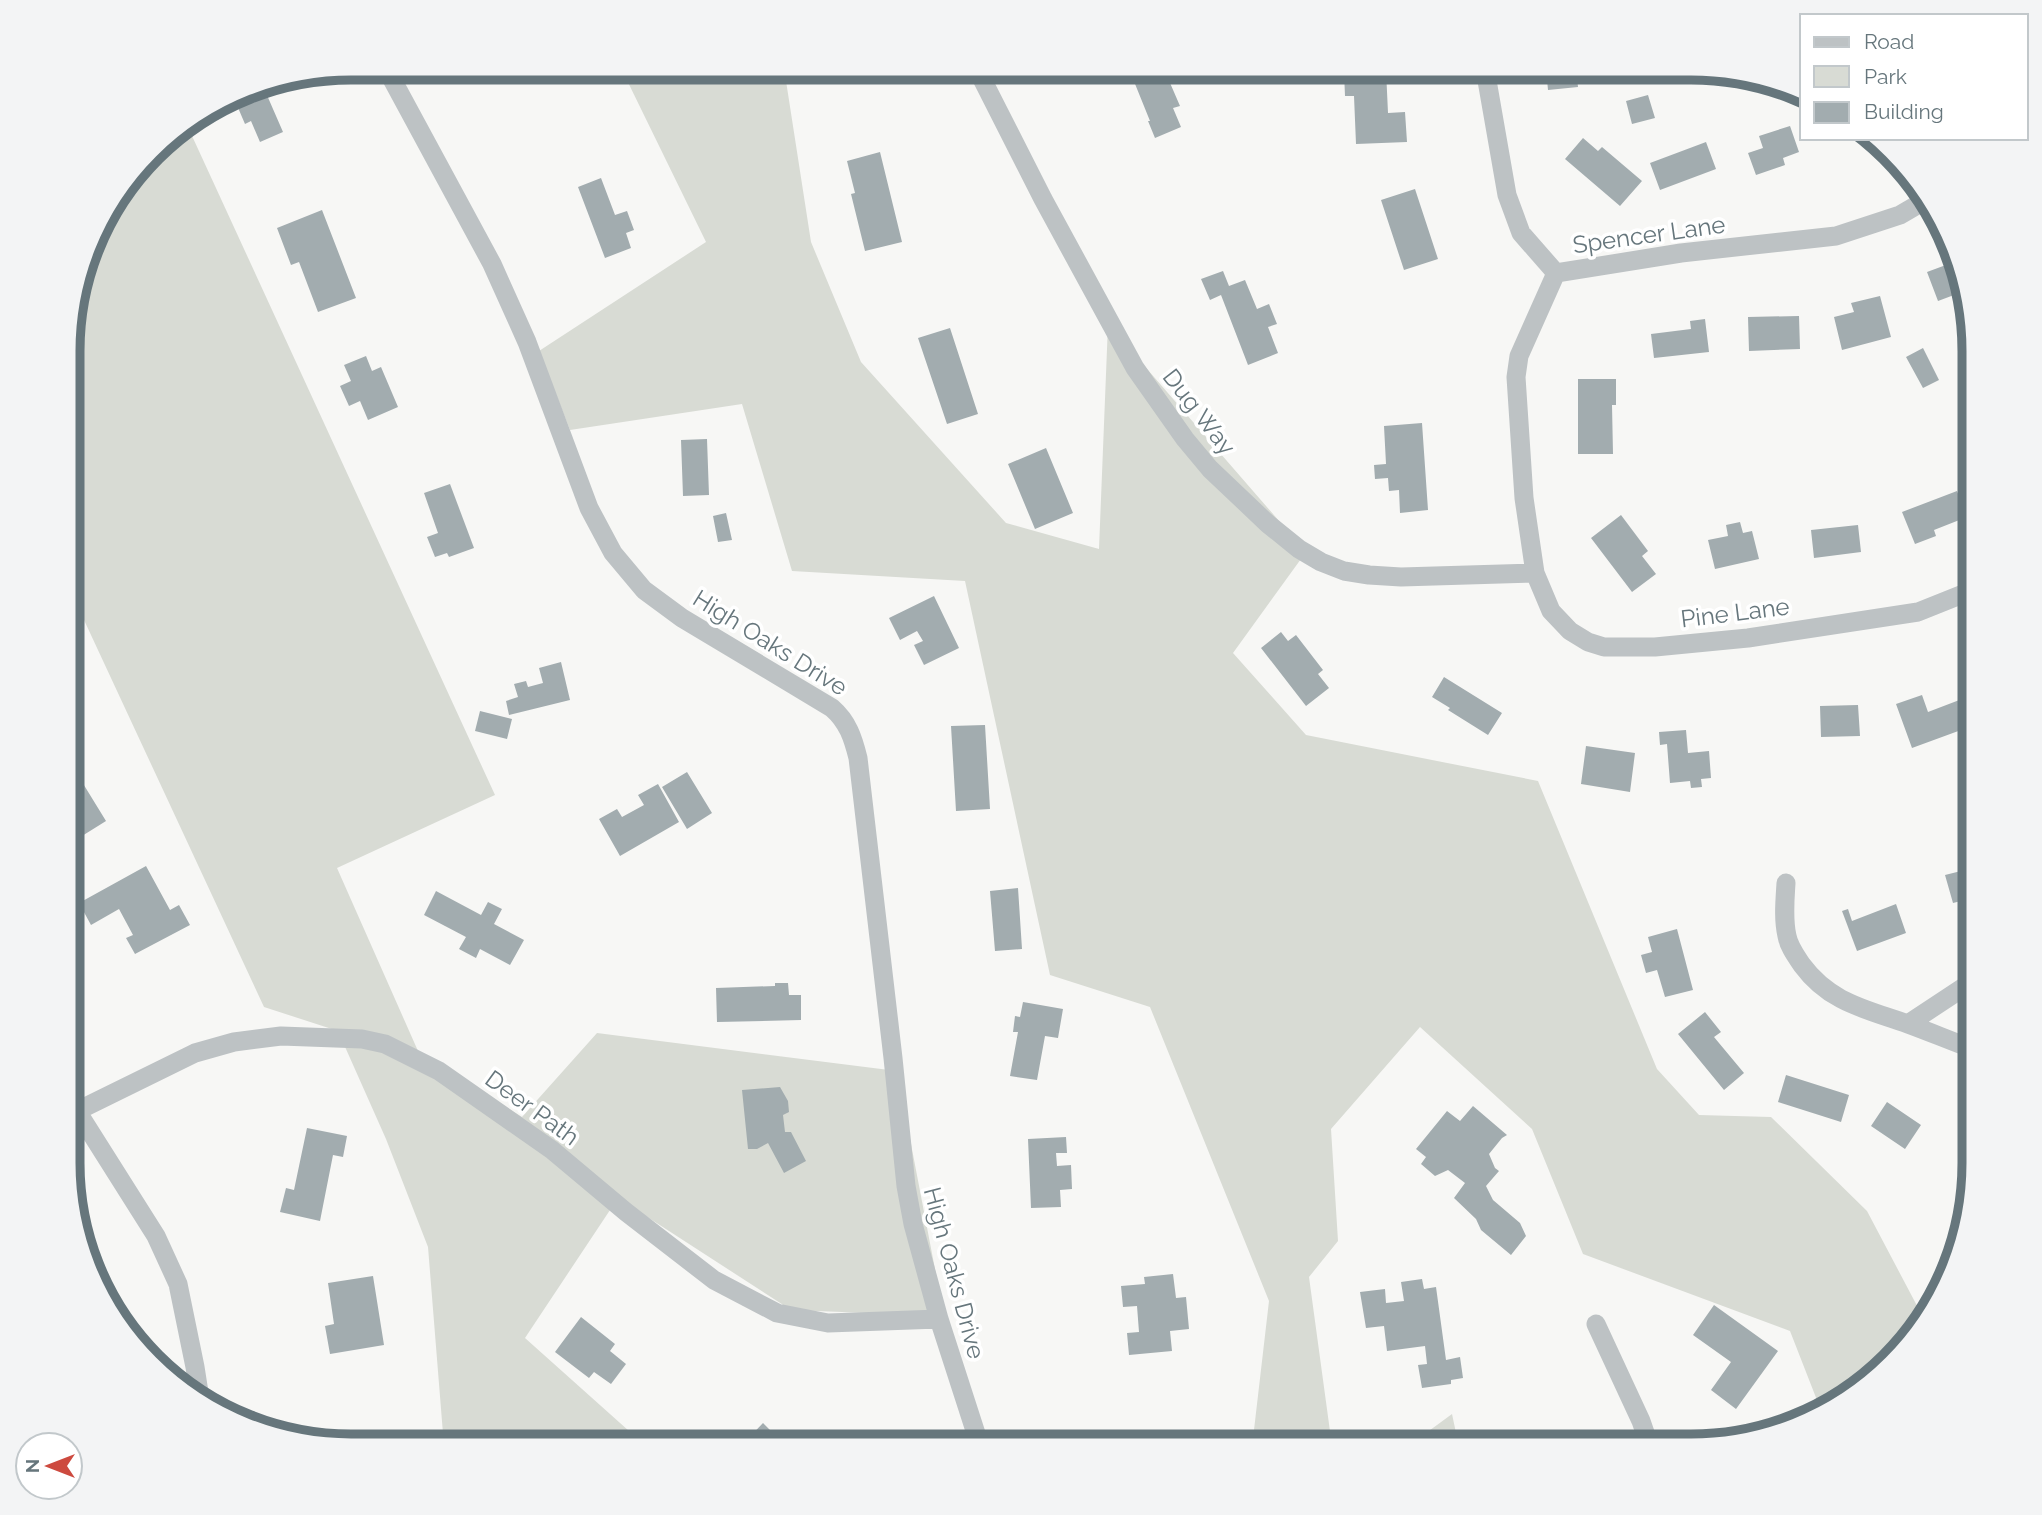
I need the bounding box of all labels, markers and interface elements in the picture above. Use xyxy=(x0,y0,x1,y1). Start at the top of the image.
legend xyxy=(1800,14,2028,140)
text: Road xyxy=(1864,29,1914,54)
text: Park xyxy=(1864,64,1907,89)
text: Building xyxy=(1864,99,1944,124)
street label: Spencer Lane xyxy=(1571,209,1727,260)
street label: Dug Way xyxy=(1157,363,1242,460)
street label: High Oaks Drive xyxy=(688,583,853,702)
street label: Pine Lane xyxy=(1679,591,1791,634)
street label: Deer Path xyxy=(480,1064,585,1151)
street label: High Oaks Drive xyxy=(918,1184,991,1362)
north arrow xyxy=(14,1431,84,1501)
text: N xyxy=(21,1459,43,1473)

